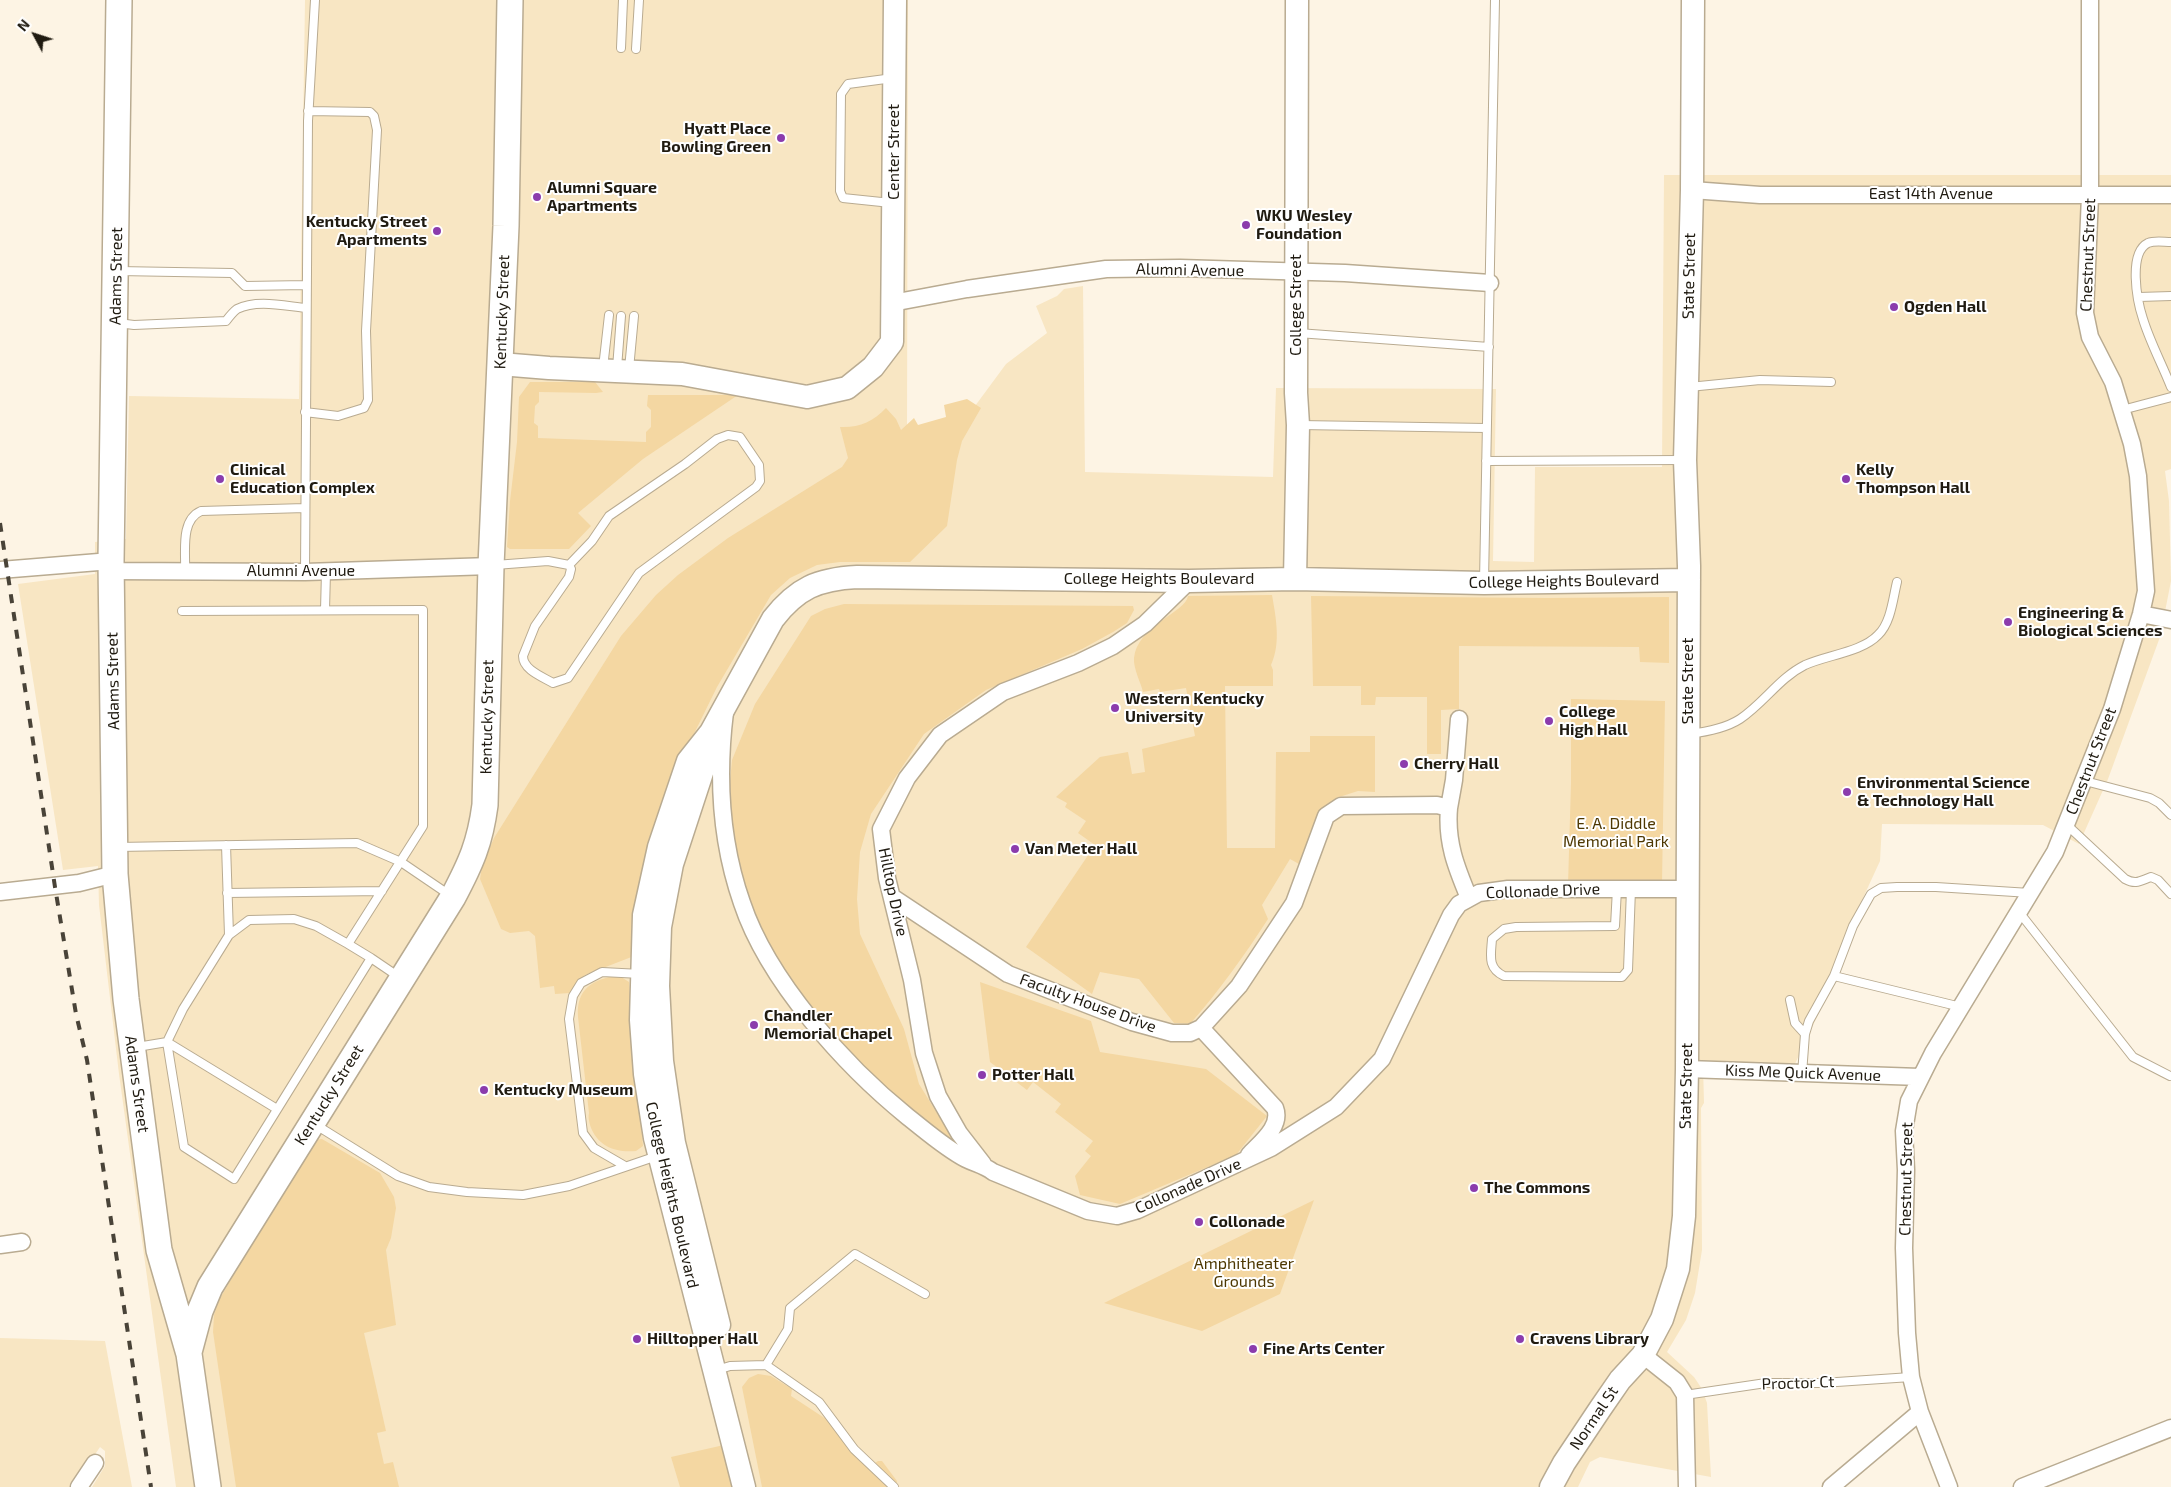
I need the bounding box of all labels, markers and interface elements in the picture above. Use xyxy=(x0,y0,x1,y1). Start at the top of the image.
north arrow xyxy=(10,10,60,60)
text: N xyxy=(13,16,33,34)
street label: Center Street xyxy=(884,104,904,200)
place label: Hyatt Place Bowling Green xyxy=(661,119,771,157)
marker: Hyatt Place Bowling Green xyxy=(775,132,787,144)
place label: Alumni Square Apartments xyxy=(547,178,657,216)
street label: East 14th Avenue xyxy=(1869,184,1993,204)
marker: Alumni Square Apartments xyxy=(531,191,543,203)
street label: Chestnut Street xyxy=(2076,198,2100,312)
place label: WKU Wesley Foundation xyxy=(1256,206,1352,244)
place label: Kentucky Street Apartments xyxy=(306,212,427,250)
marker: WKU Wesley Foundation xyxy=(1240,219,1252,231)
marker: Kentucky Street Apartments xyxy=(431,225,443,237)
street label: Adams Street xyxy=(106,227,126,325)
street label: State Street xyxy=(1679,233,1699,319)
street label: Kentucky Street xyxy=(490,254,514,370)
street label: College Street xyxy=(1286,254,1306,356)
street label: Alumni Avenue xyxy=(1136,259,1244,281)
place label: Ogden Hall xyxy=(1904,297,1987,317)
marker: Ogden Hall xyxy=(1888,301,1900,313)
place label: Clinical Education Complex xyxy=(230,460,375,498)
place label: Kelly Thompson Hall xyxy=(1856,460,1970,498)
marker: Clinical Education Complex xyxy=(214,473,226,485)
marker: Kelly Thompson Hall xyxy=(1840,473,1852,485)
street label: Alumni Avenue xyxy=(247,561,355,581)
street label: College Heights Boulevard xyxy=(1064,569,1254,589)
street label: College Heights Boulevard xyxy=(1469,570,1659,592)
place label: Engineering & Biological Sciences xyxy=(2018,603,2163,641)
marker: Engineering & Biological Sciences xyxy=(2002,616,2014,628)
street label: Adams Street xyxy=(103,632,123,730)
street label: State Street xyxy=(1678,638,1698,724)
street label: Kentucky Street xyxy=(476,659,498,775)
place label: Western Kentucky University xyxy=(1125,689,1264,727)
marker: Western Kentucky University xyxy=(1109,702,1121,714)
place label: College High Hall xyxy=(1559,702,1628,740)
street label: Chestnut Street xyxy=(2062,704,2120,818)
marker: College High Hall xyxy=(1543,715,1555,727)
place label: Cherry Hall xyxy=(1414,754,1499,774)
marker: Cherry Hall xyxy=(1398,758,1410,770)
place label: Environmental Science & Technology Hall xyxy=(1857,773,2030,811)
marker: Environmental Science & Technology Hall xyxy=(1841,786,1853,798)
park label: E. A. Diddle Memorial Park xyxy=(1563,814,1669,852)
place label: Van Meter Hall xyxy=(1025,839,1137,859)
marker: Van Meter Hall xyxy=(1009,843,1021,855)
street label: Hilltop Drive xyxy=(874,846,912,938)
street label: Collonade Drive xyxy=(1486,879,1600,903)
street label: Faculty House Drive xyxy=(1017,969,1159,1037)
place label: Chandler Memorial Chapel xyxy=(764,1006,892,1044)
marker: Chandler Memorial Chapel xyxy=(748,1019,760,1031)
street label: Adams Street xyxy=(121,1034,153,1134)
street label: Kentucky Street xyxy=(290,1041,368,1149)
street label: State Street xyxy=(1676,1043,1696,1129)
street label: Kiss Me Quick Avenue xyxy=(1725,1061,1881,1085)
place label: Potter Hall xyxy=(992,1065,1074,1085)
marker: Potter Hall xyxy=(976,1069,988,1081)
place label: Kentucky Museum xyxy=(494,1080,633,1100)
marker: Kentucky Museum xyxy=(478,1084,490,1096)
street label: College Heights Boulevard xyxy=(641,1100,703,1290)
street label: Chestnut Street xyxy=(1895,1122,1917,1236)
street label: Collonade Drive xyxy=(1132,1154,1244,1218)
place label: The Commons xyxy=(1484,1178,1590,1198)
marker: The Commons xyxy=(1468,1182,1480,1194)
place label: Collonade xyxy=(1209,1212,1285,1232)
marker: Collonade xyxy=(1193,1216,1205,1228)
park label: Amphitheater Grounds xyxy=(1194,1254,1294,1292)
place label: Hilltopper Hall xyxy=(647,1329,758,1349)
place label: Cravens Library xyxy=(1530,1329,1649,1349)
marker: Hilltopper Hall xyxy=(631,1333,643,1345)
marker: Cravens Library xyxy=(1514,1333,1526,1345)
place label: Fine Arts Center xyxy=(1263,1339,1385,1359)
marker: Fine Arts Center xyxy=(1247,1343,1259,1355)
street label: Proctor Ct xyxy=(1761,1372,1835,1394)
street label: Normal St xyxy=(1566,1382,1622,1454)

